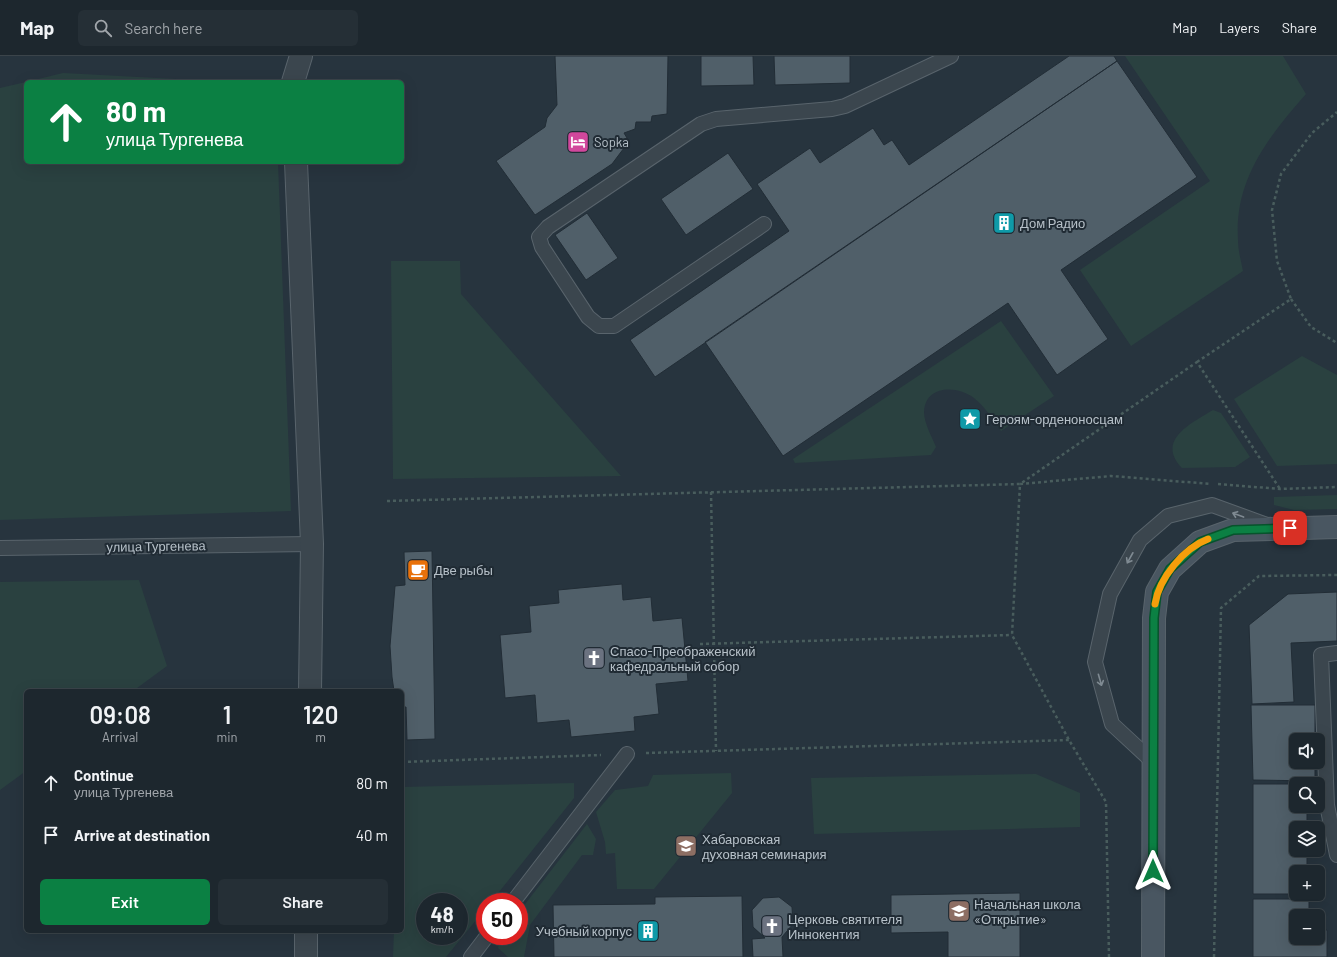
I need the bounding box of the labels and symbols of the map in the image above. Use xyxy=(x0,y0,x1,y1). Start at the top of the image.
hotel icon: Sopka xyxy=(565,129,591,155)
place label: Sopka xyxy=(594,134,629,150)
building icon: Дом Радио xyxy=(991,210,1017,236)
place label: Дом Радио xyxy=(1020,215,1085,231)
place icon: Героям-орденоносцам xyxy=(957,406,983,432)
place label: Героям-орденоносцам xyxy=(986,411,1123,427)
one-way arrow xyxy=(1233,510,1245,518)
pin xyxy=(1273,511,1307,545)
street label: улица Тургенева xyxy=(106,537,207,555)
one-way arrow xyxy=(1126,551,1134,563)
cafe icon: Две рыбы xyxy=(405,557,431,583)
place label: Две рыбы xyxy=(434,562,493,578)
place label: Спасо-Преображенский кафедральный собор xyxy=(610,643,755,674)
church icon: Спасо-Преображенский кафедральный собор xyxy=(581,645,607,671)
one-way arrow xyxy=(1097,673,1104,686)
place label: Хабаровская духовная семинария xyxy=(702,831,827,862)
school or university icon: Хабаровская духовная семинария xyxy=(673,833,699,859)
position arrow xyxy=(1132,850,1174,892)
speed limit sign: 50 xyxy=(476,893,528,945)
place label: Начальная школа «Открытие» xyxy=(974,896,1082,927)
school or university icon: Начальная школа «Открытие» xyxy=(946,898,972,924)
place label: Церковь святителя Иннокентия xyxy=(788,911,902,942)
church icon: Церковь святителя Иннокентия xyxy=(759,913,785,939)
building icon: Учебный корпус xyxy=(635,918,661,944)
place label: Учебный корпус xyxy=(536,923,632,939)

